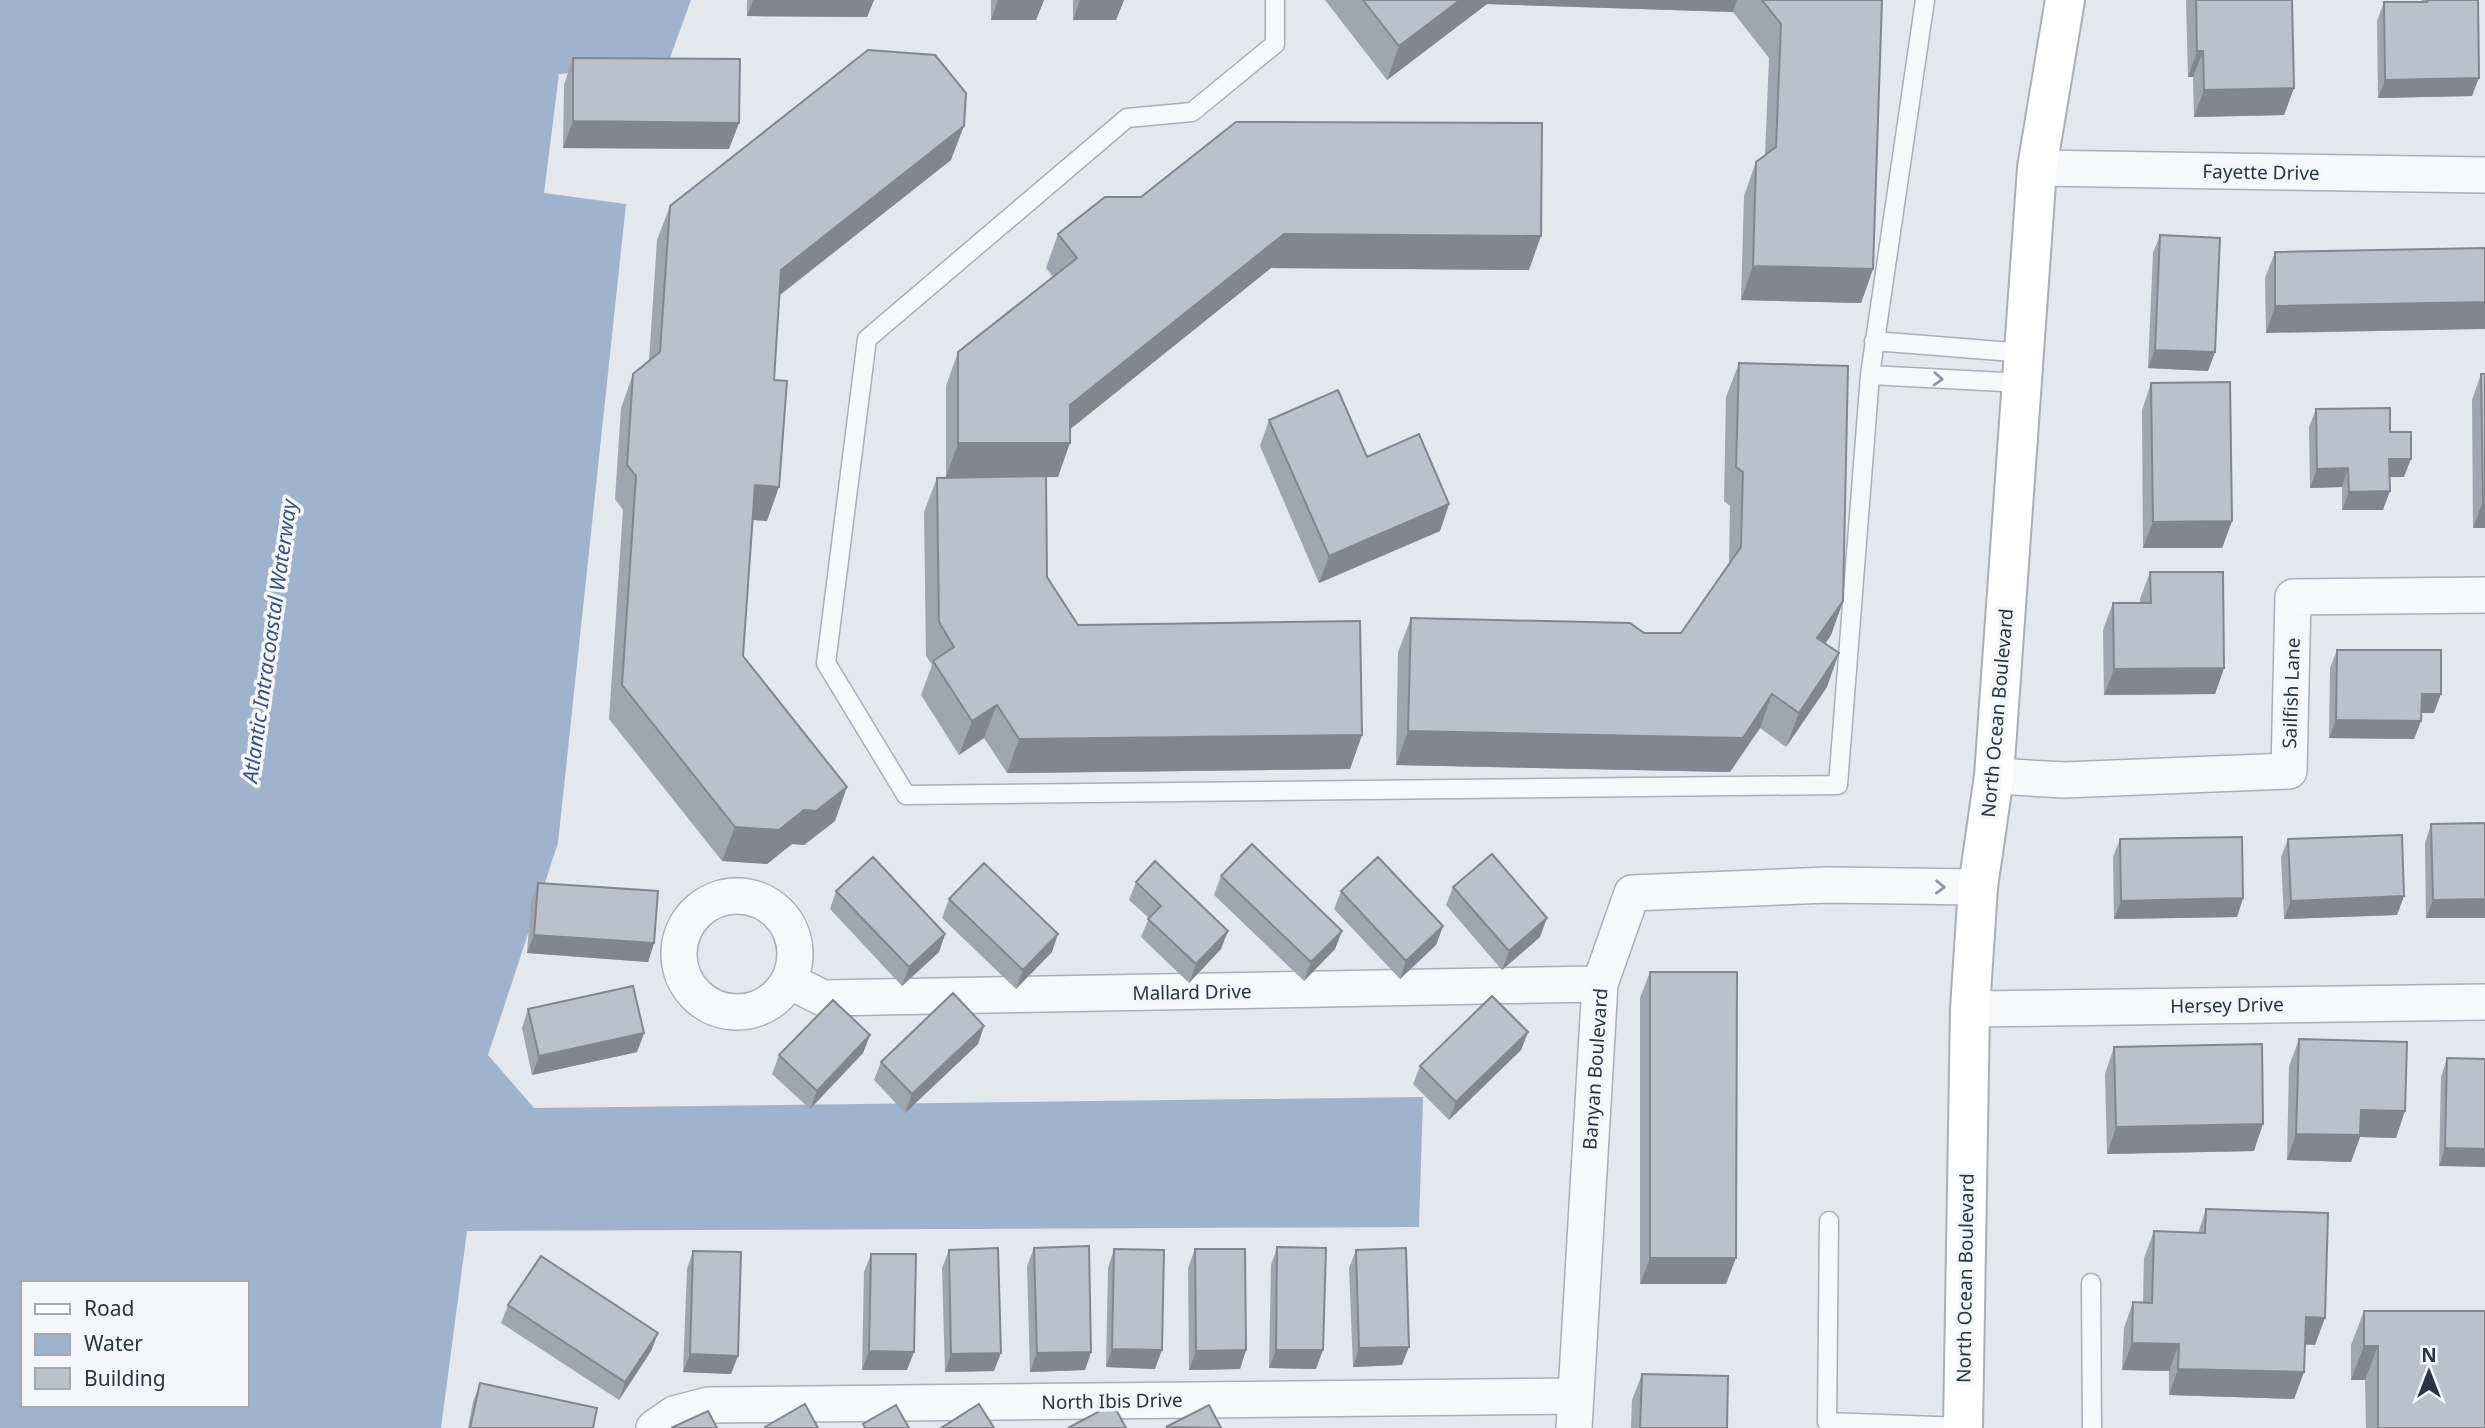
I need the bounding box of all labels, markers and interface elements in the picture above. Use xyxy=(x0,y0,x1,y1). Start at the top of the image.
street label: Fayette Drive xyxy=(2202,158,2320,186)
one-way arrow xyxy=(1932,371,1943,386)
water label: Atlantic Intracoastal Waterway xyxy=(235,496,303,786)
street label: North Ocean Boulevard xyxy=(1975,607,2019,819)
street label: Sailfish Lane xyxy=(2276,637,2306,749)
one-way arrow xyxy=(1935,879,1946,895)
street label: Mallard Drive xyxy=(1132,978,1252,1006)
street label: Banyan Boulevard xyxy=(1576,987,1614,1151)
street label: Hersey Drive xyxy=(2170,991,2284,1019)
street label: North Ocean Boulevard xyxy=(1950,1173,1980,1383)
legend xyxy=(21,1281,248,1407)
text: Road xyxy=(84,1294,134,1322)
text: Water xyxy=(84,1329,143,1357)
north arrow xyxy=(2394,1337,2464,1407)
text: N xyxy=(2421,1342,2437,1368)
text: Building xyxy=(84,1364,166,1392)
street label: North Ibis Drive xyxy=(1041,1387,1183,1415)

